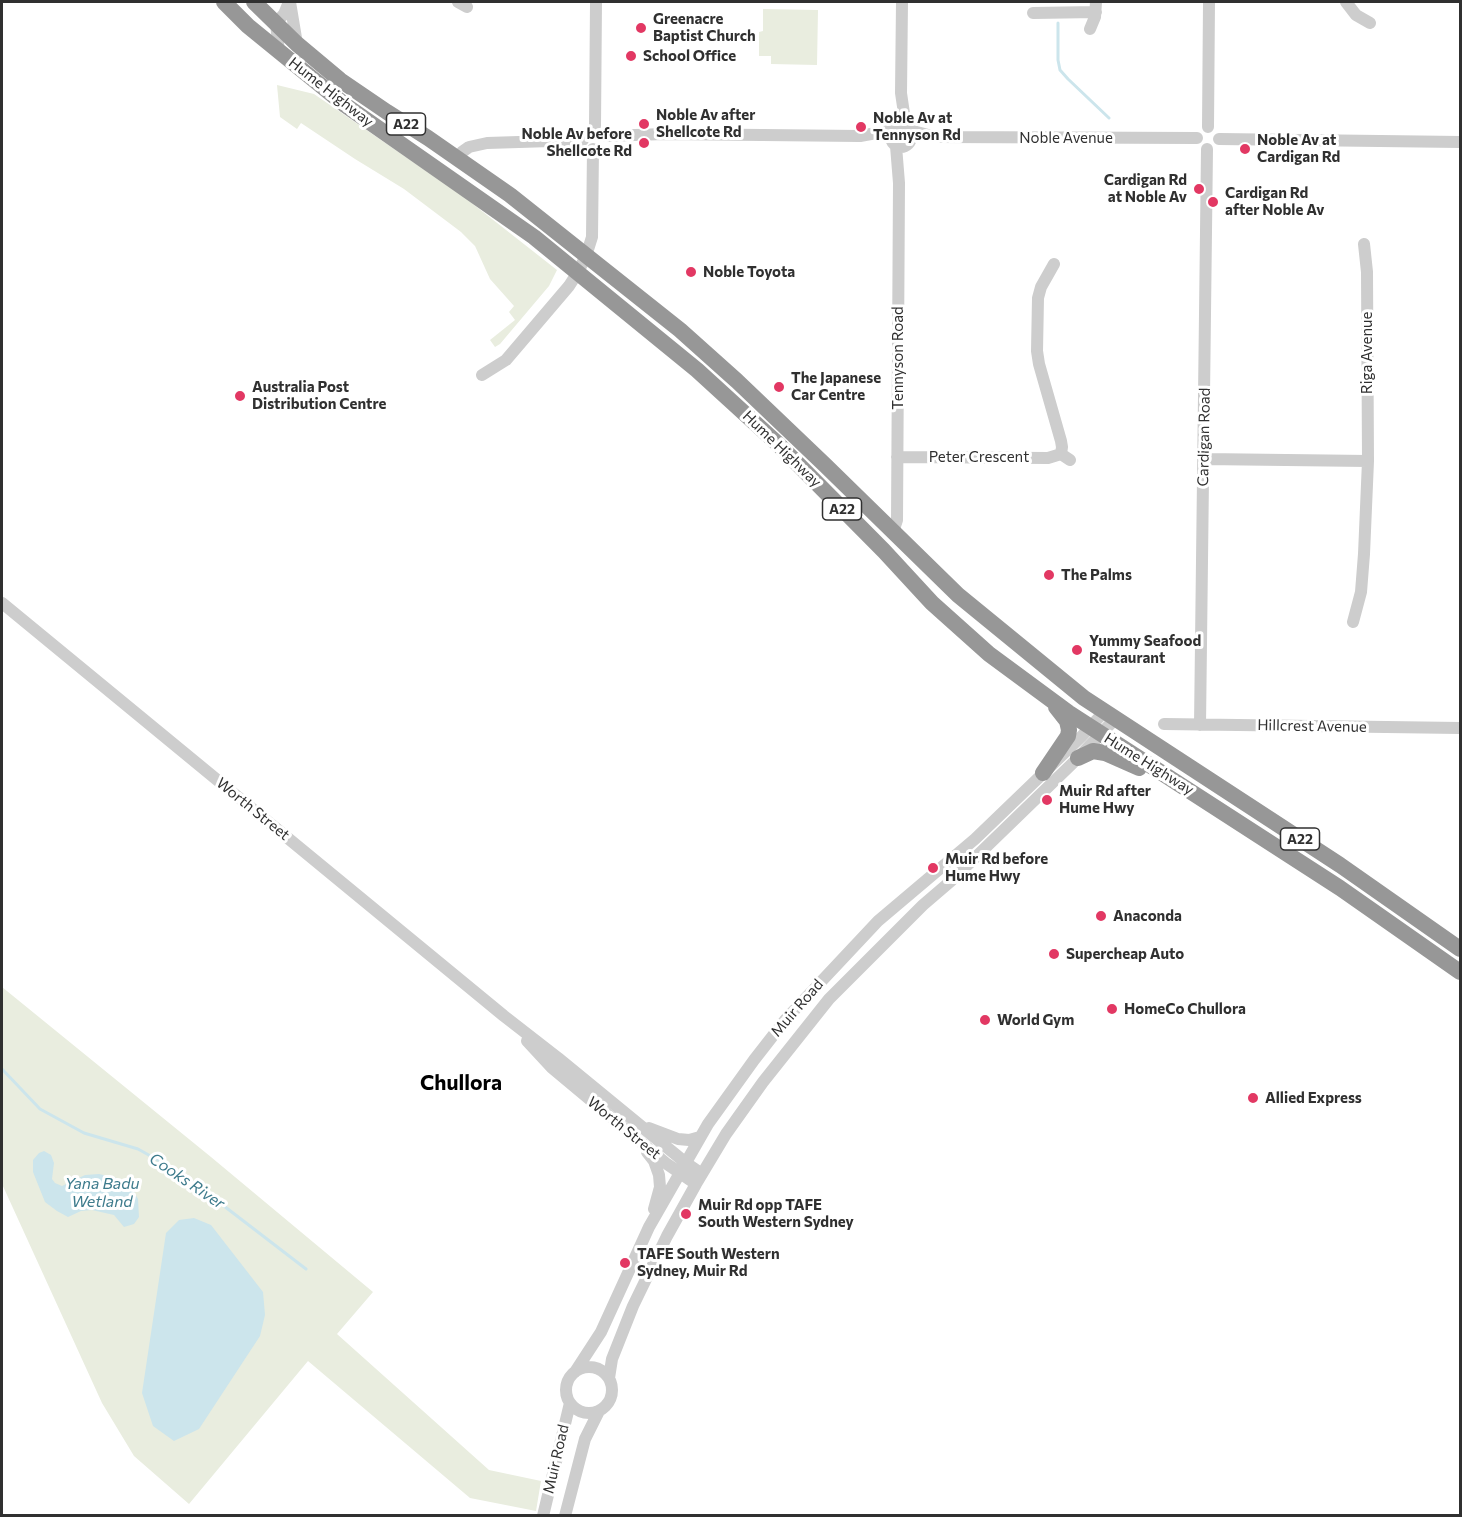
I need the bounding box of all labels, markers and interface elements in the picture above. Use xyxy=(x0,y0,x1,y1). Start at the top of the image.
place label: Greenacre Baptist Church xyxy=(653,10,756,45)
marker: Greenacre Baptist Church xyxy=(634,21,648,35)
place label: School Office xyxy=(643,47,736,65)
marker: School Office xyxy=(624,49,638,63)
street label: Hume Highway xyxy=(285,53,377,131)
place label: Noble Av after Shellcote Rd xyxy=(656,106,755,141)
place label: Noble Av at Tennyson Rd xyxy=(873,109,961,144)
road number: A22 xyxy=(386,113,426,135)
marker: Noble Av after Shellcote Rd xyxy=(637,117,651,131)
marker: Noble Av at Tennyson Rd xyxy=(854,120,868,134)
place label: Noble Av before Shellcote Rd xyxy=(522,125,632,160)
street label: Noble Avenue xyxy=(1019,129,1113,147)
place label: Noble Av at Cardigan Rd xyxy=(1257,131,1340,166)
marker: Noble Av before Shellcote Rd xyxy=(637,136,651,150)
marker: Noble Av at Cardigan Rd xyxy=(1238,142,1252,156)
place label: Cardigan Rd at Noble Av xyxy=(1104,171,1187,206)
marker: Cardigan Rd at Noble Av xyxy=(1192,182,1206,196)
place label: Cardigan Rd after Noble Av xyxy=(1225,184,1324,219)
marker: Cardigan Rd after Noble Av xyxy=(1206,195,1220,209)
place label: Noble Toyota xyxy=(703,263,795,281)
marker: Noble Toyota xyxy=(684,265,698,279)
street label: Tennyson Road xyxy=(889,306,907,410)
street label: Riga Avenue xyxy=(1358,312,1376,394)
place label: The Japanese Car Centre xyxy=(791,369,881,404)
place label: Australia Post Distribution Centre xyxy=(252,378,386,413)
marker: The Japanese Car Centre xyxy=(772,380,786,394)
street label: Cardigan Road xyxy=(1194,387,1214,487)
marker: Australia Post Distribution Centre xyxy=(233,389,247,403)
street label: Hume Highway xyxy=(739,407,825,491)
street label: Peter Crescent xyxy=(929,448,1029,466)
road number: A22 xyxy=(822,498,862,520)
place label: The Palms xyxy=(1061,566,1132,584)
marker: The Palms xyxy=(1042,568,1056,582)
place label: Yummy Seafood Restaurant xyxy=(1089,632,1201,667)
marker: Yummy Seafood Restaurant xyxy=(1070,643,1084,657)
street label: Hillcrest Avenue xyxy=(1257,716,1367,736)
street label: Hume Highway xyxy=(1101,729,1197,799)
street label: Worth Street xyxy=(213,774,293,844)
place label: Muir Rd after Hume Hwy xyxy=(1059,782,1151,817)
marker: Muir Rd after Hume Hwy xyxy=(1040,793,1054,807)
road number: A22 xyxy=(1280,828,1320,850)
place label: Muir Rd before Hume Hwy xyxy=(945,850,1048,885)
marker: Muir Rd before Hume Hwy xyxy=(926,861,940,875)
place label: Anaconda xyxy=(1113,907,1182,925)
marker: Anaconda xyxy=(1094,909,1108,923)
place label: Supercheap Auto xyxy=(1066,945,1184,963)
marker: Supercheap Auto xyxy=(1047,947,1061,961)
street label: Muir Road xyxy=(767,976,827,1040)
place label: HomeCo Chullora xyxy=(1124,1000,1246,1018)
marker: HomeCo Chullora xyxy=(1105,1002,1119,1016)
place label: World Gym xyxy=(997,1011,1074,1029)
marker: World Gym xyxy=(978,1013,992,1027)
district label: Chullora xyxy=(420,1070,502,1096)
place label: Allied Express xyxy=(1265,1089,1362,1107)
marker: Allied Express xyxy=(1246,1091,1260,1105)
street label: Worth Street xyxy=(584,1093,664,1163)
water label: Cooks River xyxy=(146,1149,228,1213)
water label: Yana Badu Wetland xyxy=(65,1174,139,1212)
place label: Muir Rd opp TAFE South Western Sydney xyxy=(698,1196,854,1231)
marker: Muir Rd opp TAFE South Western Sydney xyxy=(679,1207,693,1221)
place label: TAFE South Western Sydney, Muir Rd xyxy=(637,1245,780,1280)
marker: TAFE South Western Sydney, Muir Rd xyxy=(618,1256,632,1270)
street label: Muir Road xyxy=(539,1423,573,1495)

